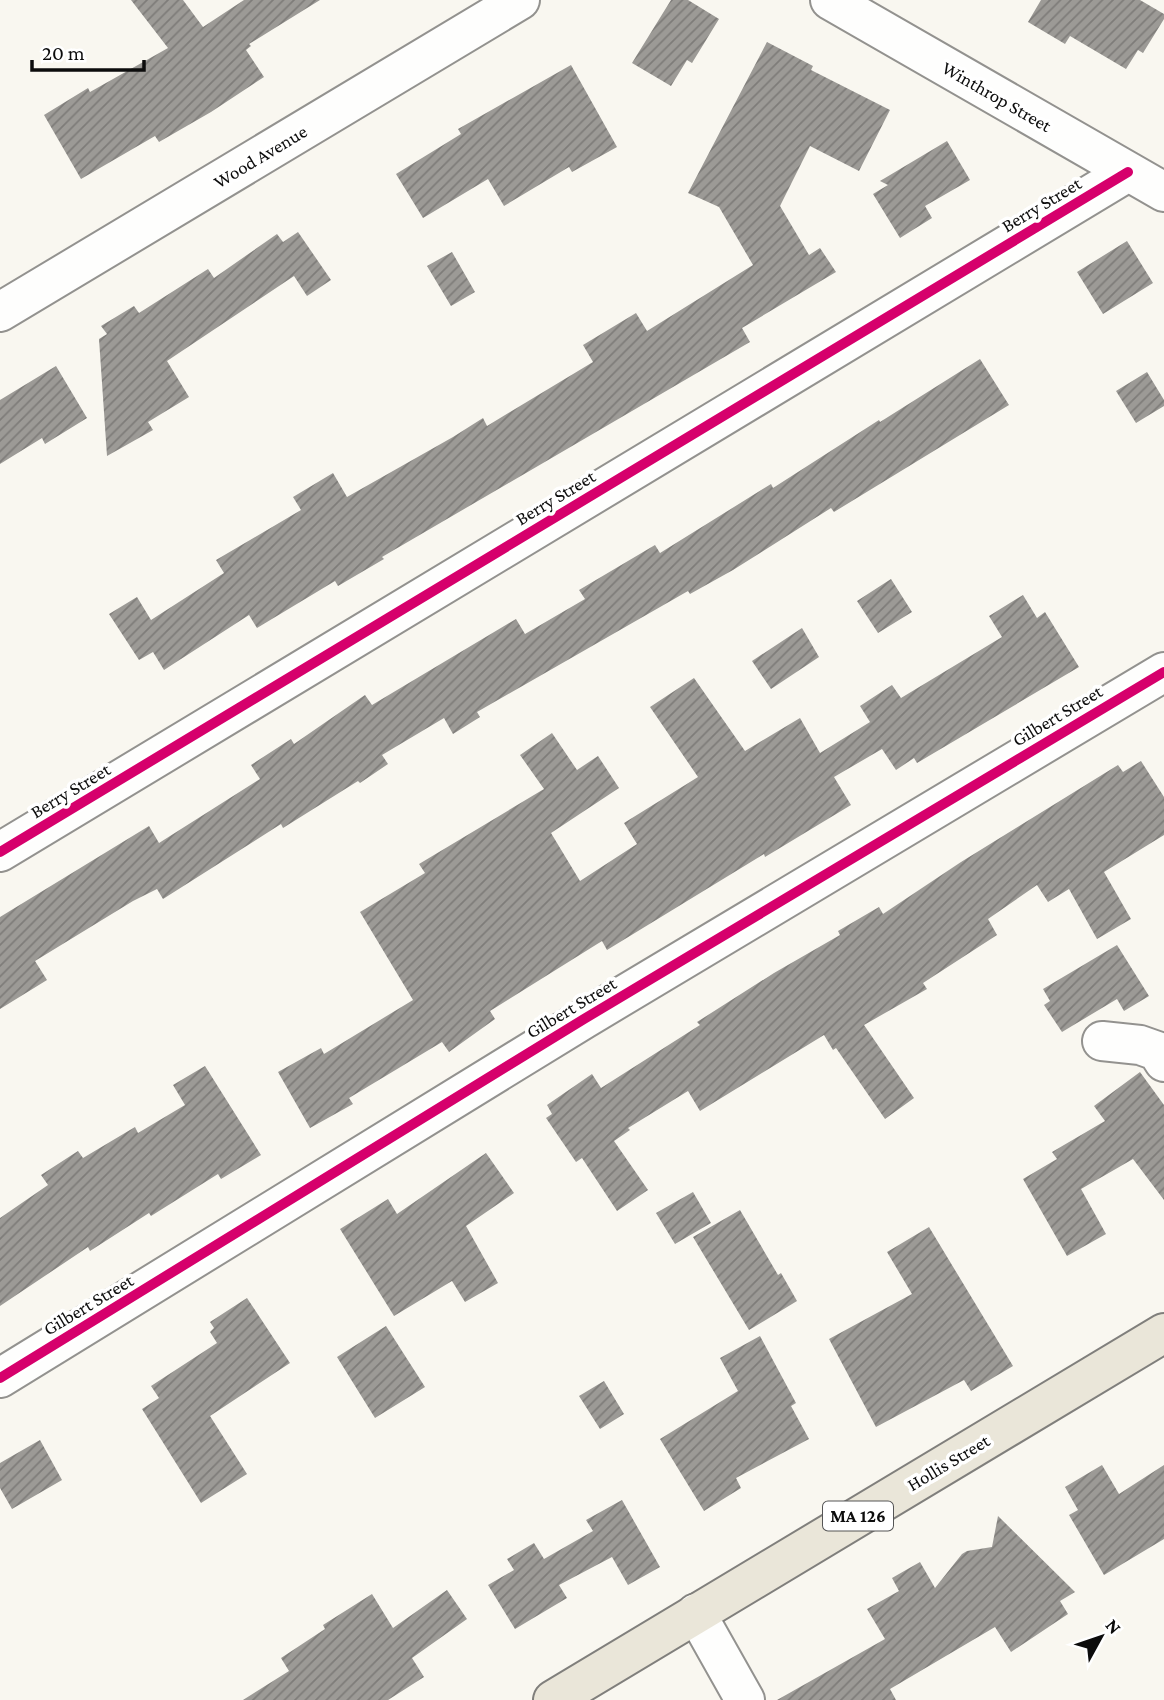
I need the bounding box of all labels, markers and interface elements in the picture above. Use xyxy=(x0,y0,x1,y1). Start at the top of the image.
scale bar xyxy=(32,28,144,72)
text: 20 m xyxy=(42,41,85,65)
street label: Winthrop Street xyxy=(938,57,1056,137)
street label: Wood Avenue xyxy=(210,120,311,192)
street label: Berry Street xyxy=(998,172,1085,236)
street label: Berry Street xyxy=(512,465,599,529)
street label: Gilbert Street xyxy=(1008,680,1107,750)
street label: Berry Street xyxy=(27,758,114,822)
street label: Gilbert Street xyxy=(522,972,621,1042)
street label: Gilbert Street xyxy=(39,1269,138,1339)
street label: Hollis Street xyxy=(903,1429,994,1495)
road number: MA 126 xyxy=(823,1502,893,1531)
north arrow xyxy=(1066,1602,1136,1672)
text: N xyxy=(1101,1615,1126,1638)

